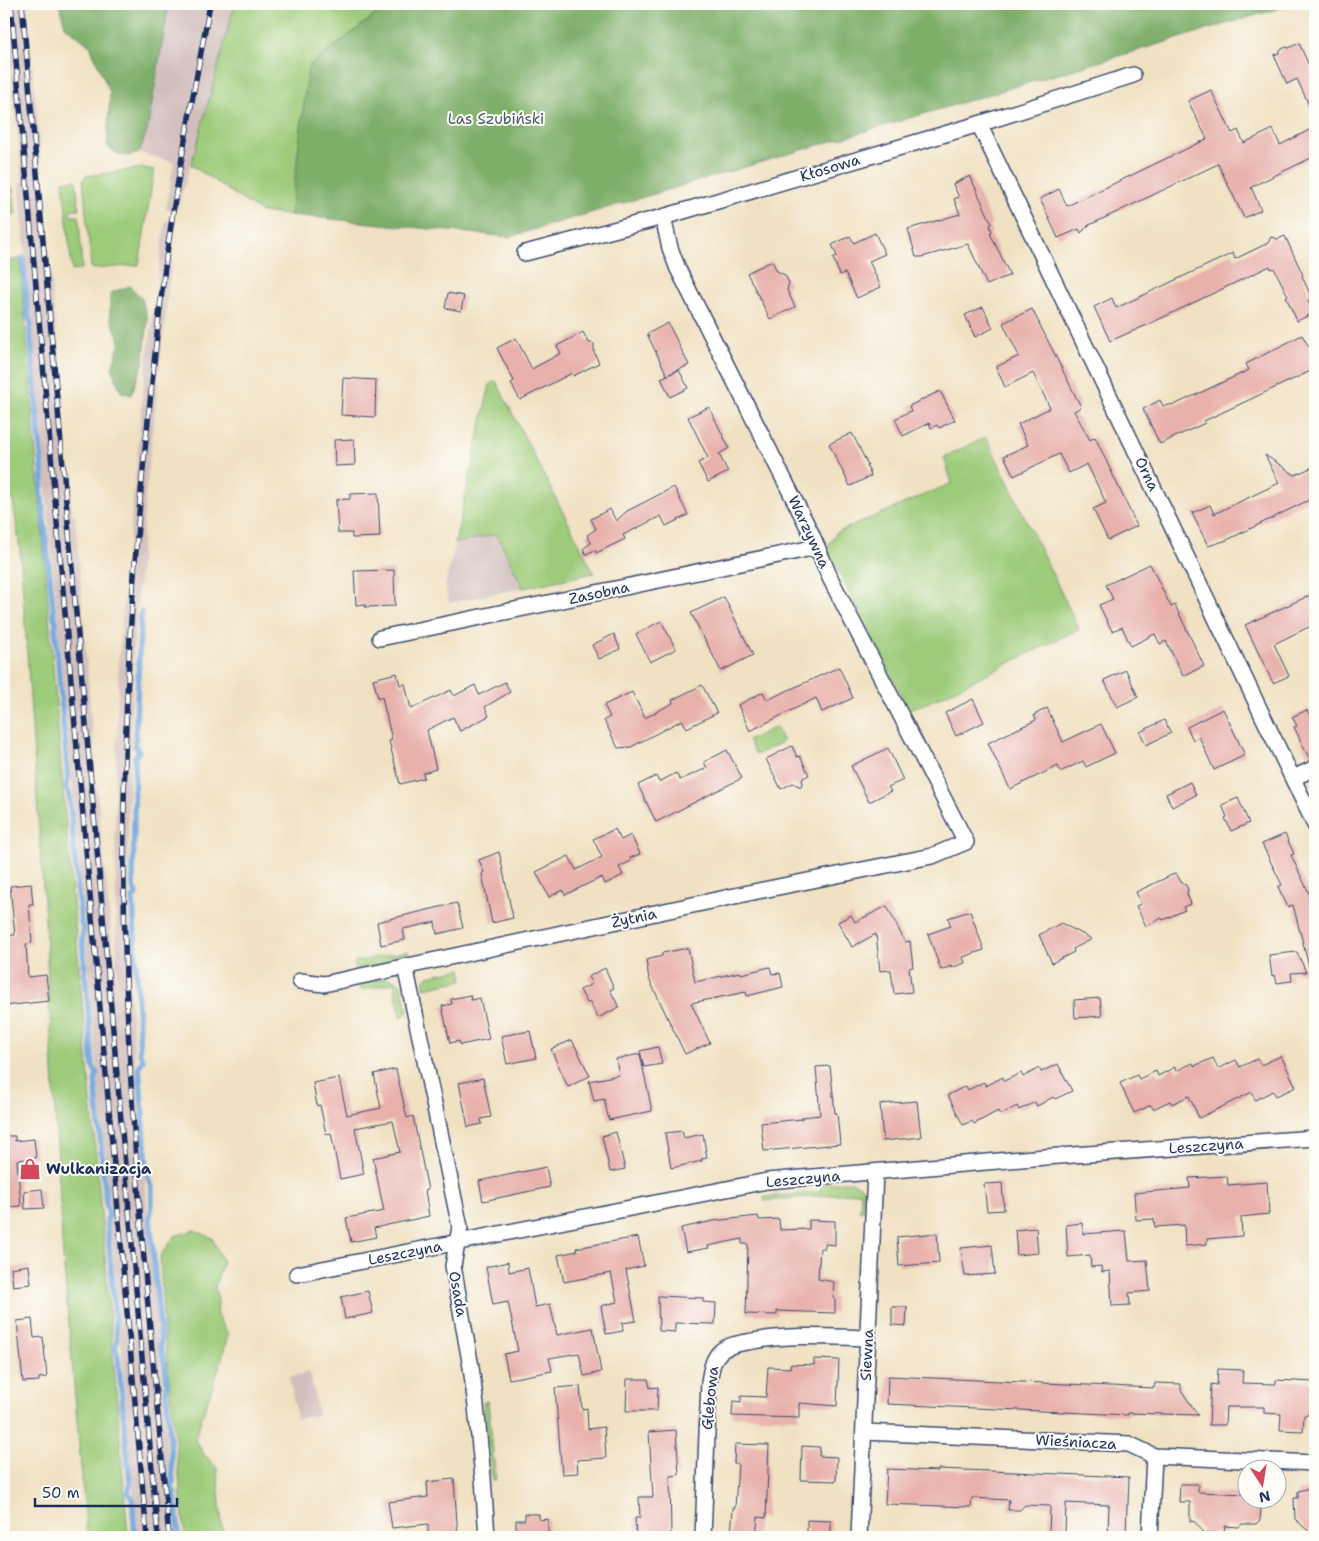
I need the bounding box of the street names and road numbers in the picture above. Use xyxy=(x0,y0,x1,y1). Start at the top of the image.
street label: Kłosowa xyxy=(798,149,863,187)
street label: Orna xyxy=(1130,454,1164,495)
street label: Warzywna xyxy=(783,492,835,572)
street label: Zasobna xyxy=(567,577,632,609)
street label: Żytnia xyxy=(610,903,659,933)
street label: Leszczyna xyxy=(1168,1133,1245,1159)
street label: Leszczyna xyxy=(765,1166,842,1192)
street label: Leszczyna xyxy=(366,1236,444,1270)
street label: Osada xyxy=(444,1270,472,1319)
street label: Siewna xyxy=(856,1328,878,1381)
street label: Glebowa xyxy=(697,1365,723,1431)
street label: Wieśniacza xyxy=(1035,1430,1118,1454)

